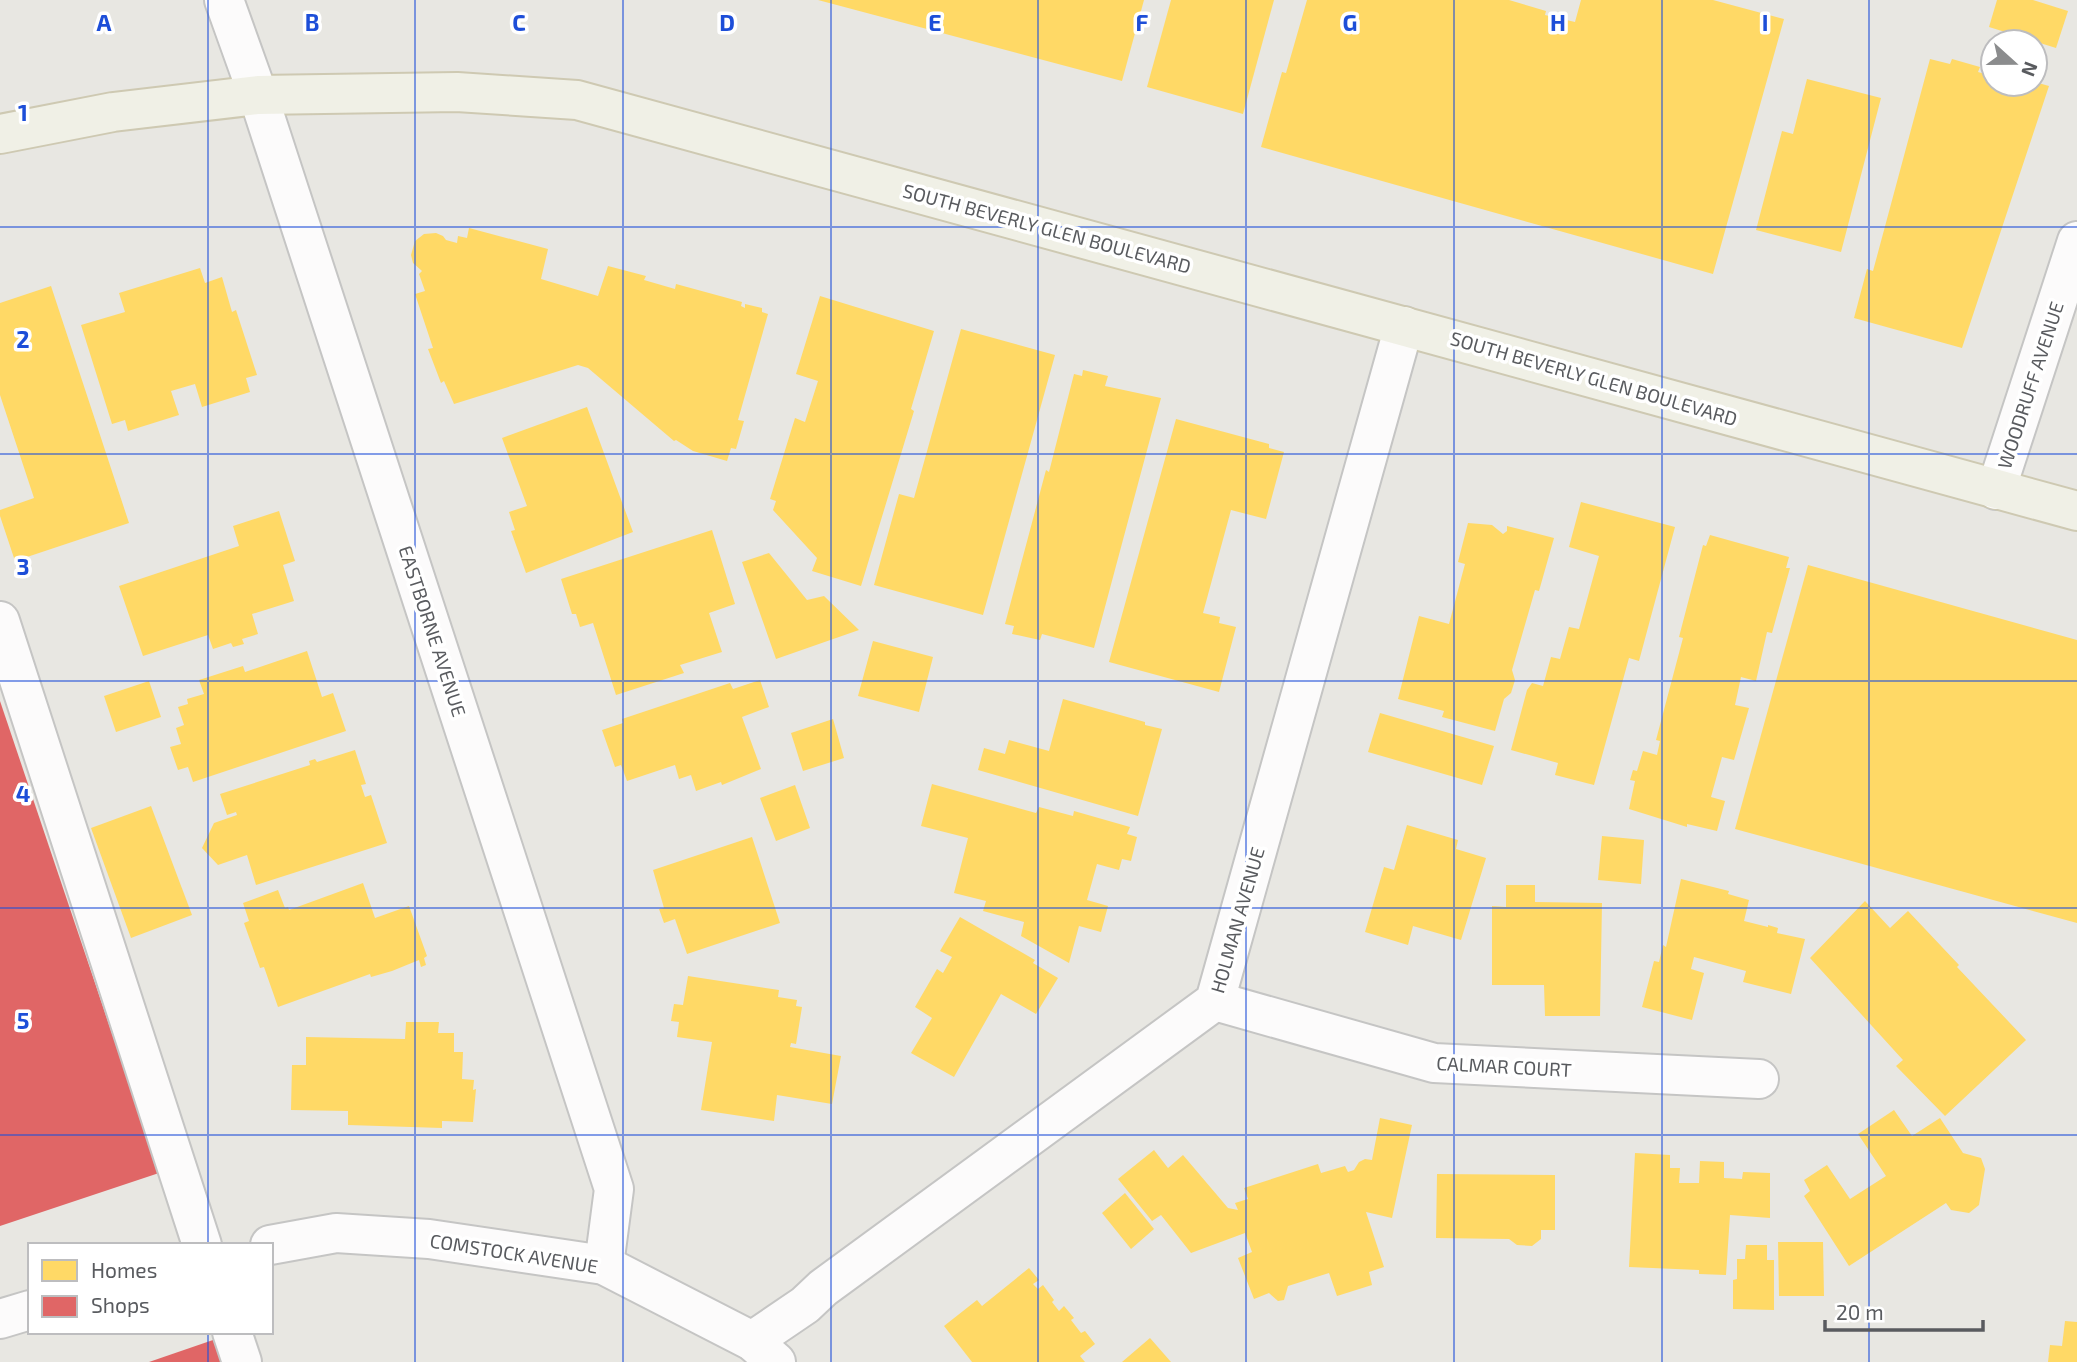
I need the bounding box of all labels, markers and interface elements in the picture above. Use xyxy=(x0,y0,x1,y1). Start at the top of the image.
text: A xyxy=(96,8,112,36)
text: B xyxy=(305,8,319,36)
text: C xyxy=(512,8,526,36)
text: D xyxy=(719,8,735,36)
text: E xyxy=(928,8,942,36)
text: F xyxy=(1136,8,1149,36)
text: G xyxy=(1343,8,1357,36)
text: H xyxy=(1550,8,1566,36)
text: I xyxy=(1762,8,1768,36)
north arrow xyxy=(1979,28,2049,98)
text: N xyxy=(2017,59,2044,80)
text: 1 xyxy=(18,98,28,126)
street label: SOUTH BEVERLY GLEN BOULEVARD xyxy=(900,178,1194,278)
street label: WOODRUFF AVENUE xyxy=(1992,299,2068,471)
text: 2 xyxy=(16,325,30,353)
street label: SOUTH BEVERLY GLEN BOULEVARD xyxy=(1448,326,1740,430)
street label: EASTBORNE AVENUE xyxy=(395,543,471,719)
text: 3 xyxy=(16,552,30,580)
text: 4 xyxy=(16,779,30,807)
street label: HOLMAN AVENUE xyxy=(1205,844,1269,996)
text: 5 xyxy=(17,1006,29,1034)
street label: CALMAR COURT xyxy=(1436,1051,1572,1081)
street label: COMSTOCK AVENUE xyxy=(428,1228,600,1278)
legend xyxy=(28,1243,273,1334)
text: Homes xyxy=(91,1257,157,1282)
scale bar xyxy=(1825,1288,1982,1332)
text: Shops xyxy=(91,1292,150,1317)
text: 20 m xyxy=(1836,1299,1884,1324)

